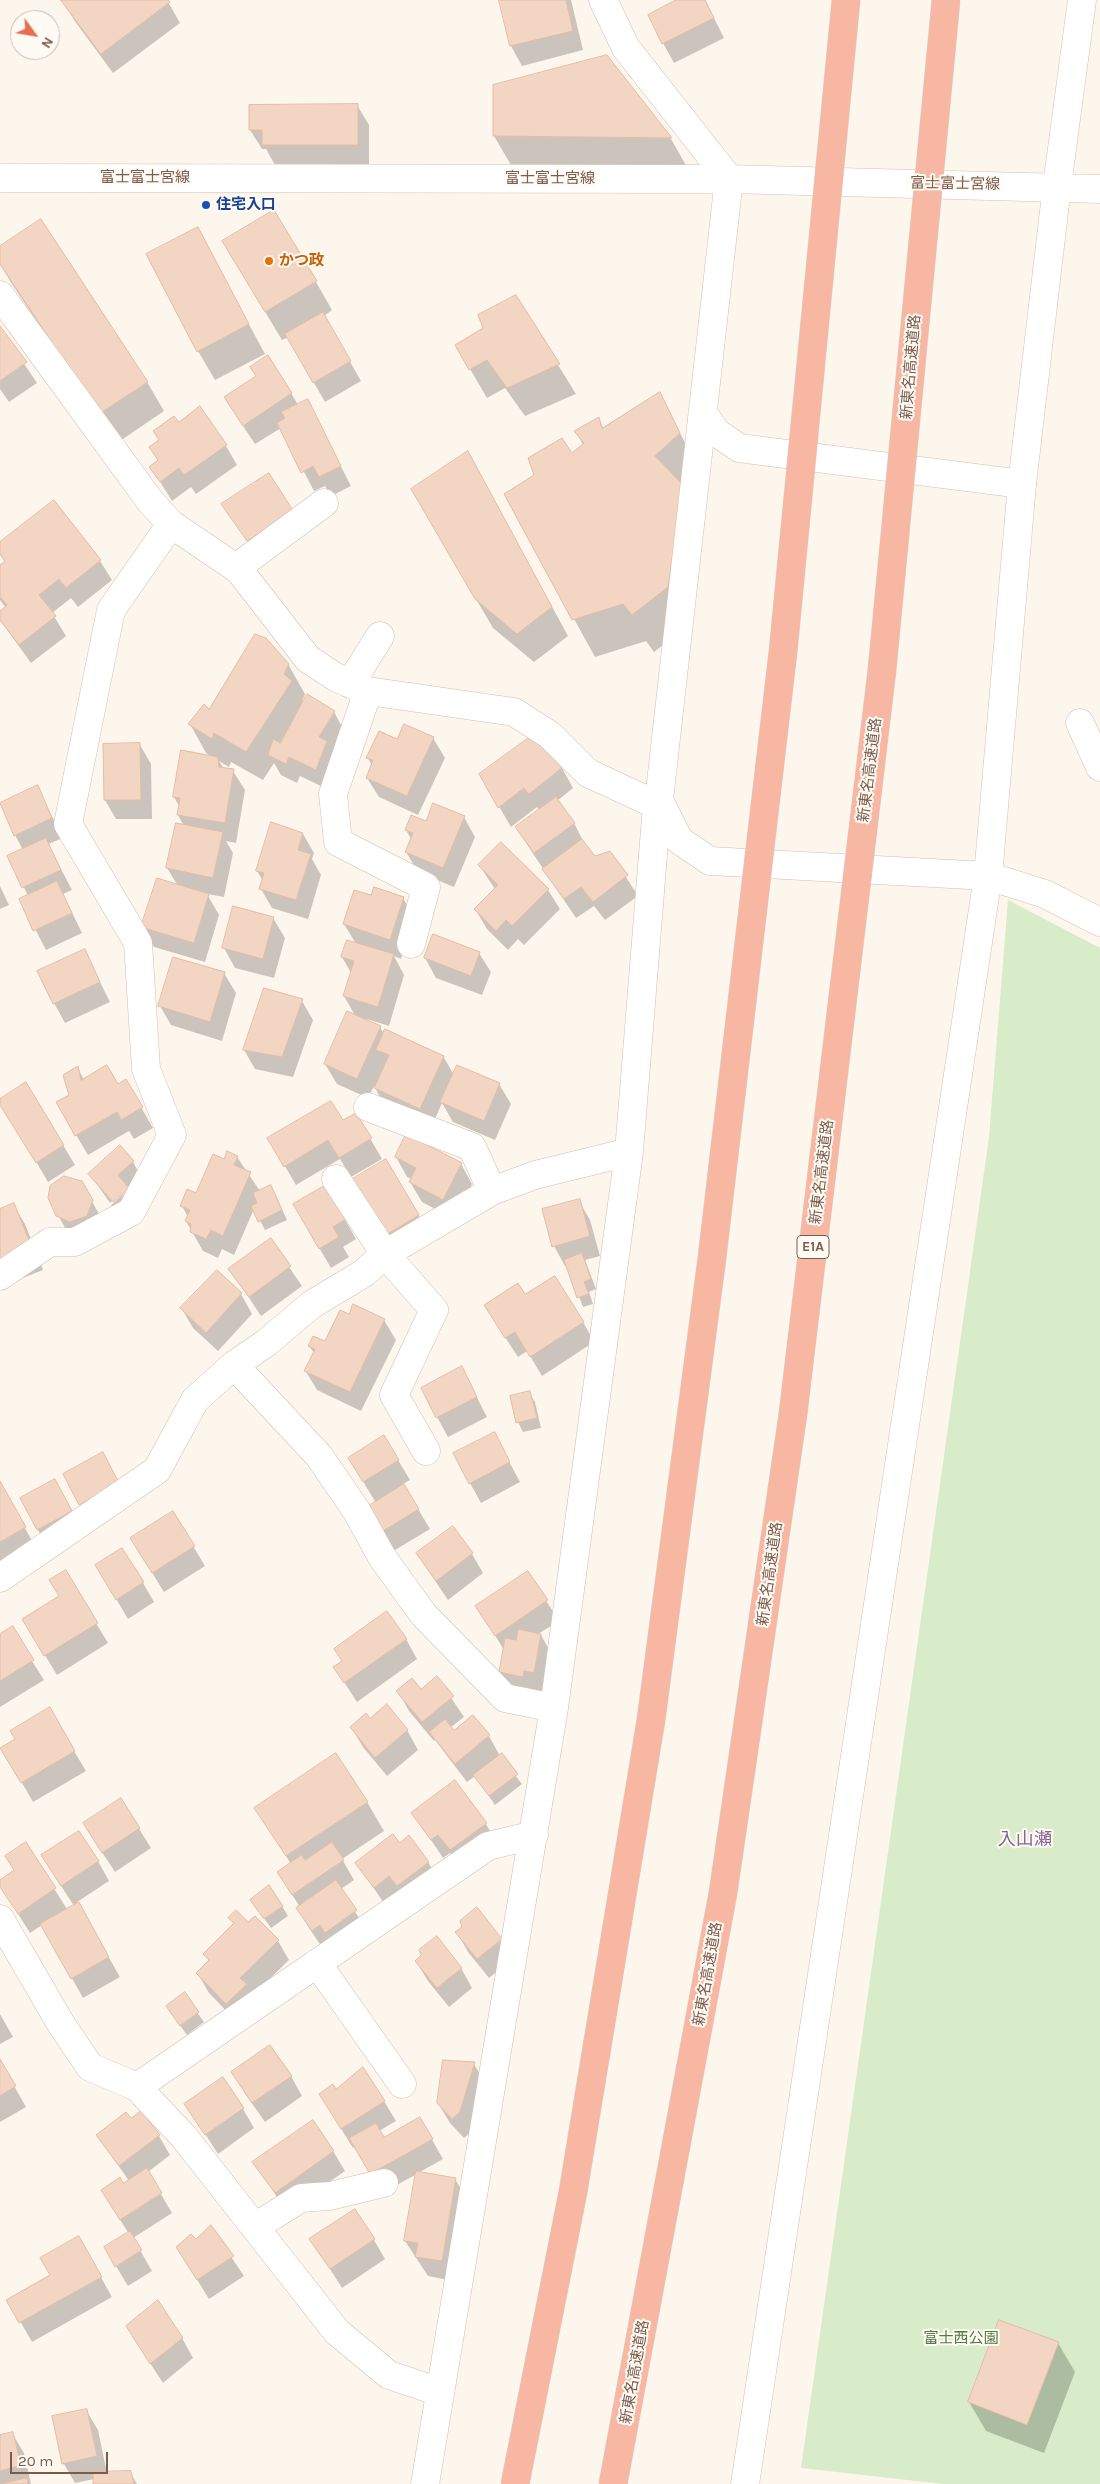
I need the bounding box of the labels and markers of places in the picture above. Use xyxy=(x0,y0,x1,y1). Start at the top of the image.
place label: 住宅入口 xyxy=(216,196,276,214)
marker: 住宅入口 xyxy=(200,199,212,211)
place label: かつ政 xyxy=(279,252,324,270)
marker: かつ政 xyxy=(263,255,275,267)

